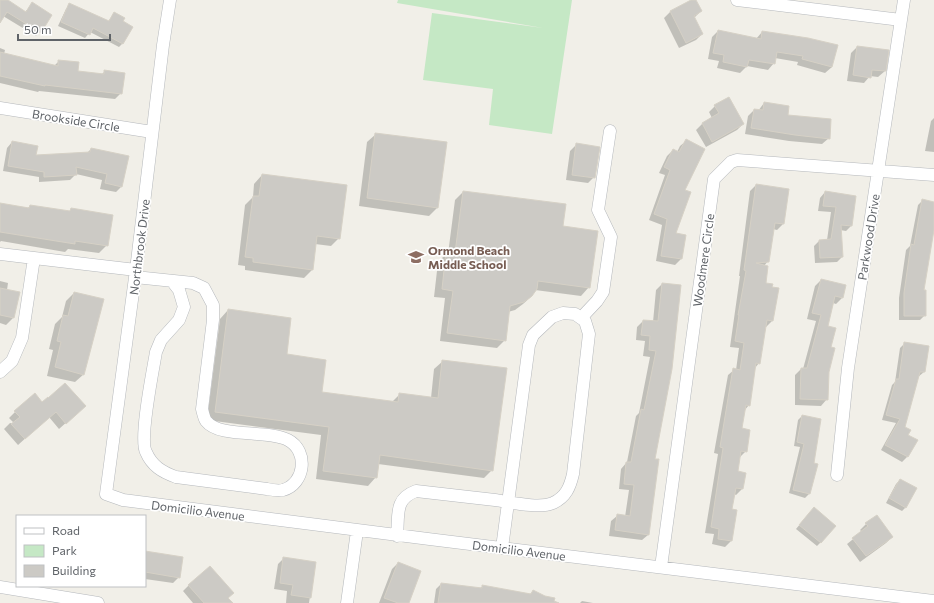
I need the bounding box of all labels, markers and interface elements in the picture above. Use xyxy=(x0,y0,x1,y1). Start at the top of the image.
scale bar xyxy=(18,16,110,42)
text: 50 m xyxy=(24,22,52,36)
street label: Brookside Circle xyxy=(31,106,121,134)
street label: Parkwood Drive xyxy=(854,193,882,281)
street label: Northbrook Drive xyxy=(126,198,152,296)
street label: Woodmere Circle xyxy=(690,213,716,307)
place label: Ormond Beach Middle School xyxy=(428,243,510,271)
school or university icon: Ormond Beach Middle School xyxy=(407,248,425,266)
street label: Domicilio Avenue xyxy=(150,497,246,523)
legend xyxy=(16,515,146,587)
text: Road xyxy=(52,523,80,537)
street label: Domicilio Avenue xyxy=(471,537,567,563)
text: Park xyxy=(52,543,78,557)
text: Building xyxy=(52,563,96,577)

